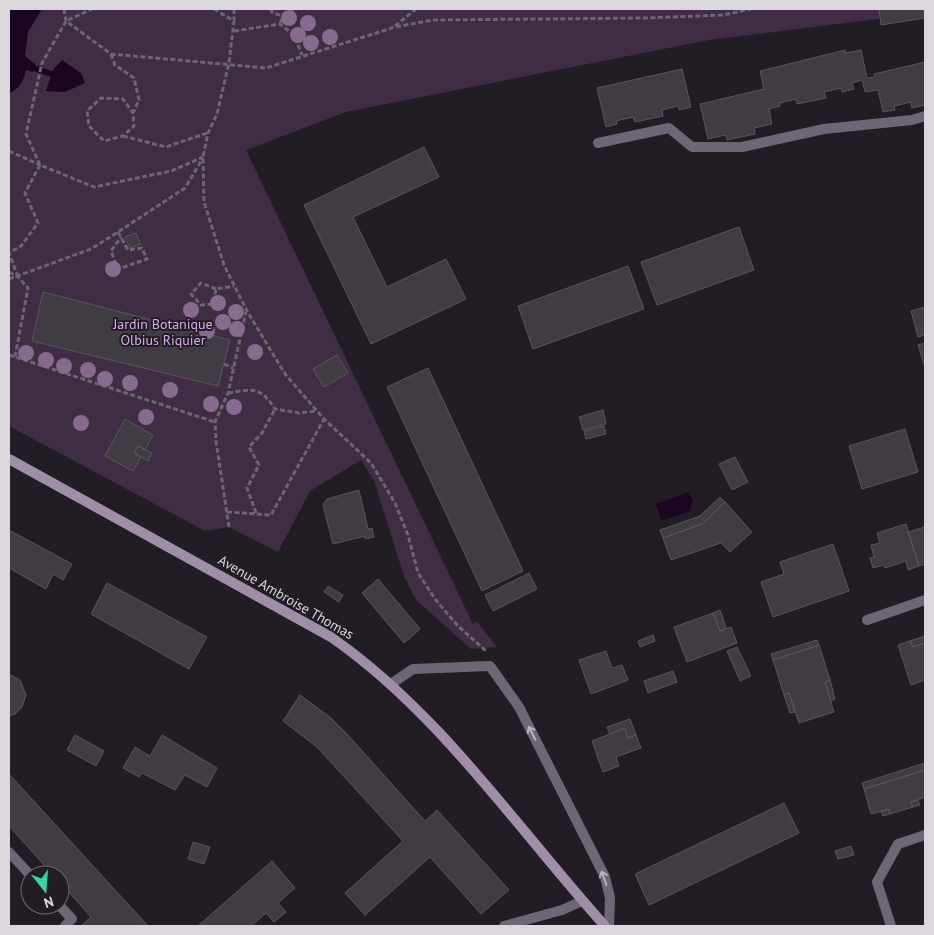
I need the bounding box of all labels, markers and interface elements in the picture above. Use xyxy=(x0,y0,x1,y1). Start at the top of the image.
park label: Jardin Botanique Olbius Riquier xyxy=(112,315,213,349)
street label: Avenue Ambroise Thomas xyxy=(215,551,357,643)
one-way arrow xyxy=(527,726,536,741)
north arrow xyxy=(20,865,70,915)
one-way arrow xyxy=(599,871,608,887)
text: N xyxy=(42,892,56,912)

